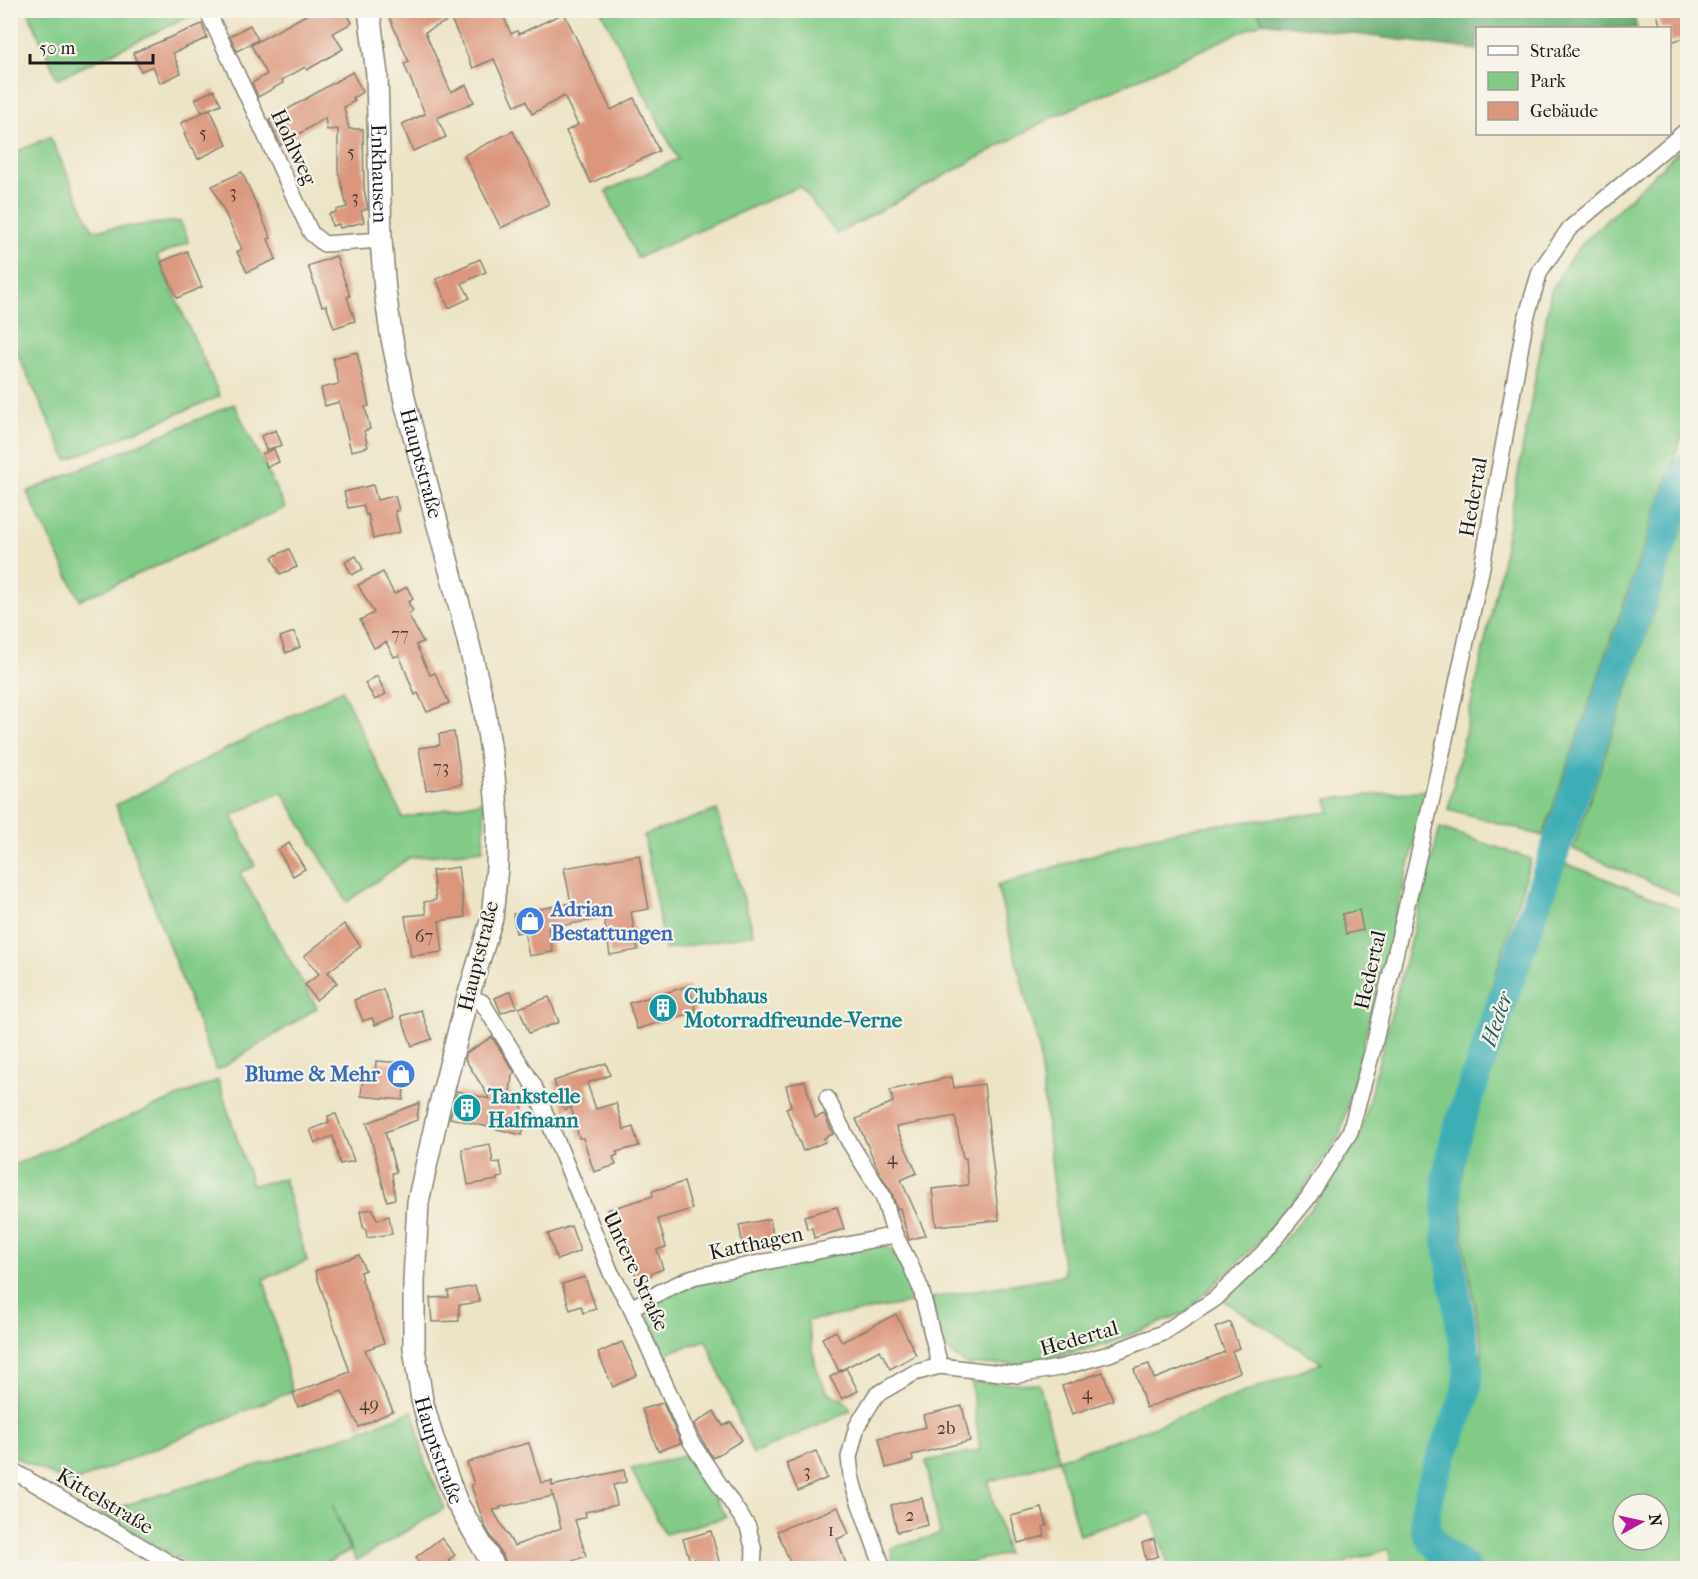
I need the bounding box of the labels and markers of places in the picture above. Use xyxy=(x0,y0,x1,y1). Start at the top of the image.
place label: Adrian Bestattungen xyxy=(549,897,674,945)
shop icon: Adrian Bestattungen xyxy=(514,905,546,937)
place label: Clubhaus Motorradfreunde-Verne xyxy=(683,984,903,1032)
building icon: Clubhaus Motorradfreunde-Verne xyxy=(647,992,679,1024)
shop icon: Blume & Mehr xyxy=(385,1058,417,1090)
place label: Blume & Mehr xyxy=(245,1062,381,1086)
place label: Tankstelle Halfmann xyxy=(487,1084,581,1132)
building icon: Tankstelle Halfmann xyxy=(451,1092,483,1124)

